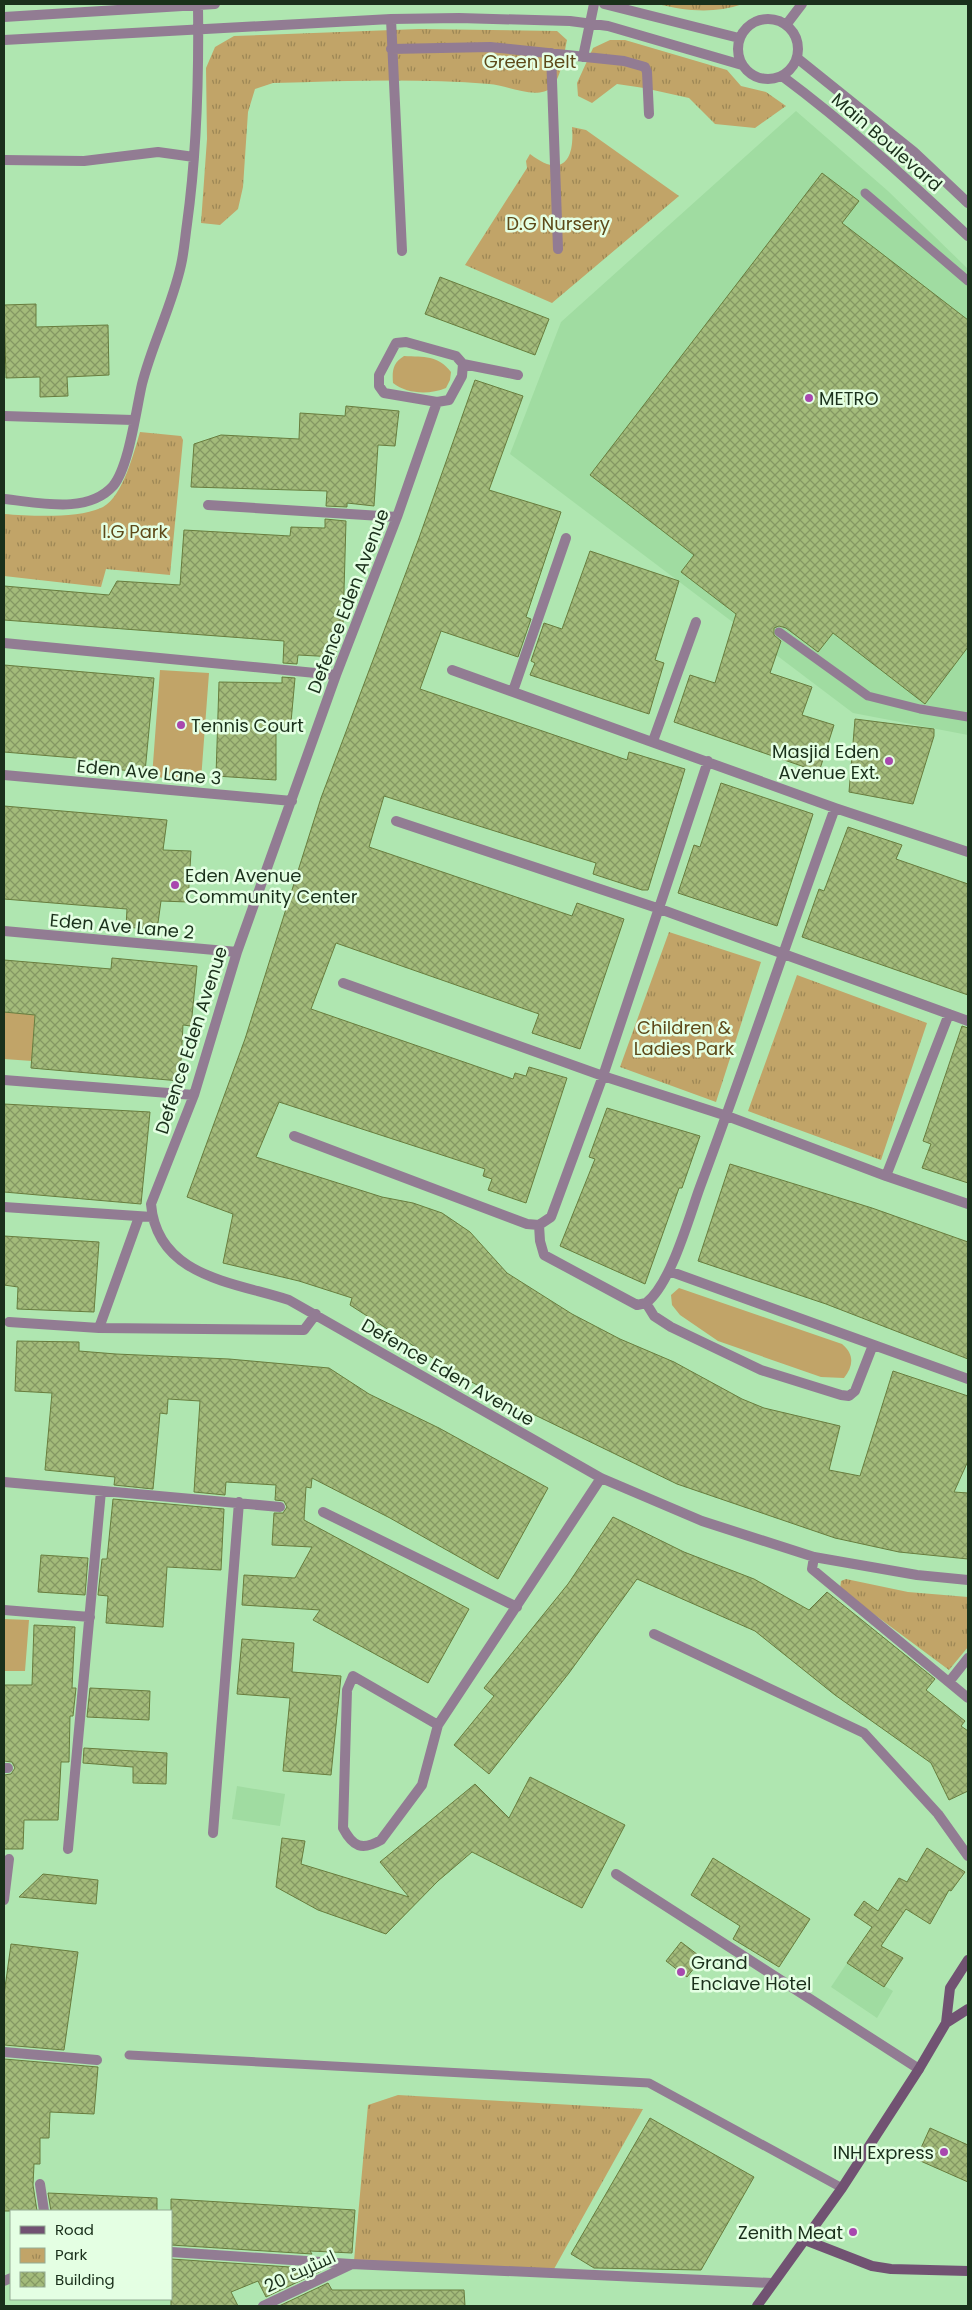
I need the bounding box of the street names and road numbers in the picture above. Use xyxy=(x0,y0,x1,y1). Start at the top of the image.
street label: Main Boulevard xyxy=(826,87,948,197)
street label: Defence Eden Avenue xyxy=(301,505,395,697)
street label: Eden Ave Lane 3 xyxy=(76,753,222,791)
street label: Eden Ave Lane 2 xyxy=(49,907,195,945)
street label: Defence Eden Avenue xyxy=(149,943,233,1137)
street label: Defence Eden Avenue xyxy=(357,1312,539,1432)
street label: اسٹریٹ 20 xyxy=(260,2244,340,2298)

